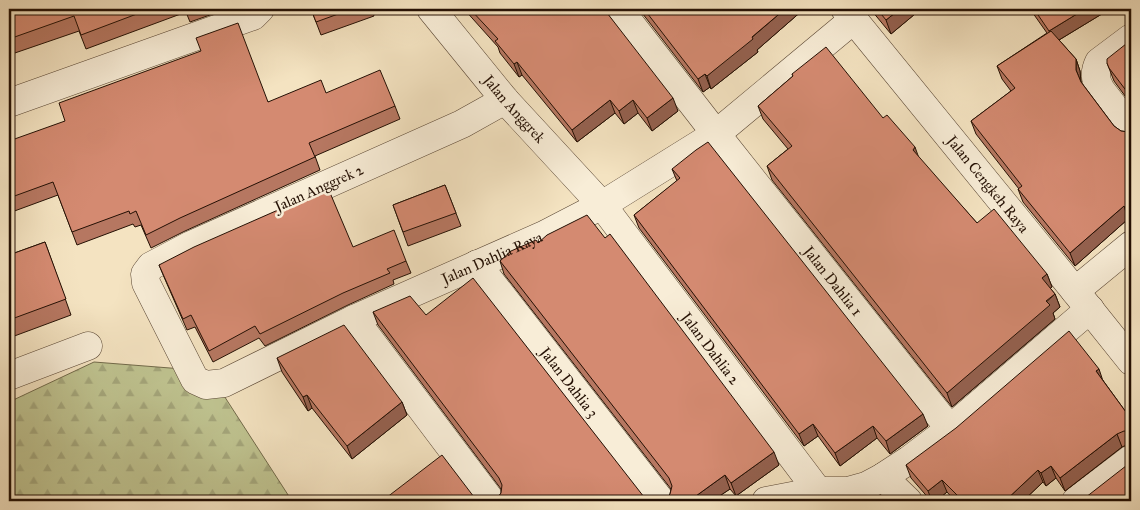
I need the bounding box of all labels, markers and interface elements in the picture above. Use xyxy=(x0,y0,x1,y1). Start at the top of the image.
street label: Jalan Anggrek xyxy=(477,70,549,147)
street label: Jalan Cengkeh Raya xyxy=(941,130,1033,237)
street label: Jalan Anggrek 2 xyxy=(270,160,367,217)
street label: Jalan Dahlia Raya xyxy=(437,227,546,290)
street label: Jalan Dahlia 1 xyxy=(798,241,866,320)
street label: Jalan Dahlia 2 xyxy=(675,307,744,388)
street label: Jalan Dahlia 3 xyxy=(534,342,602,421)

